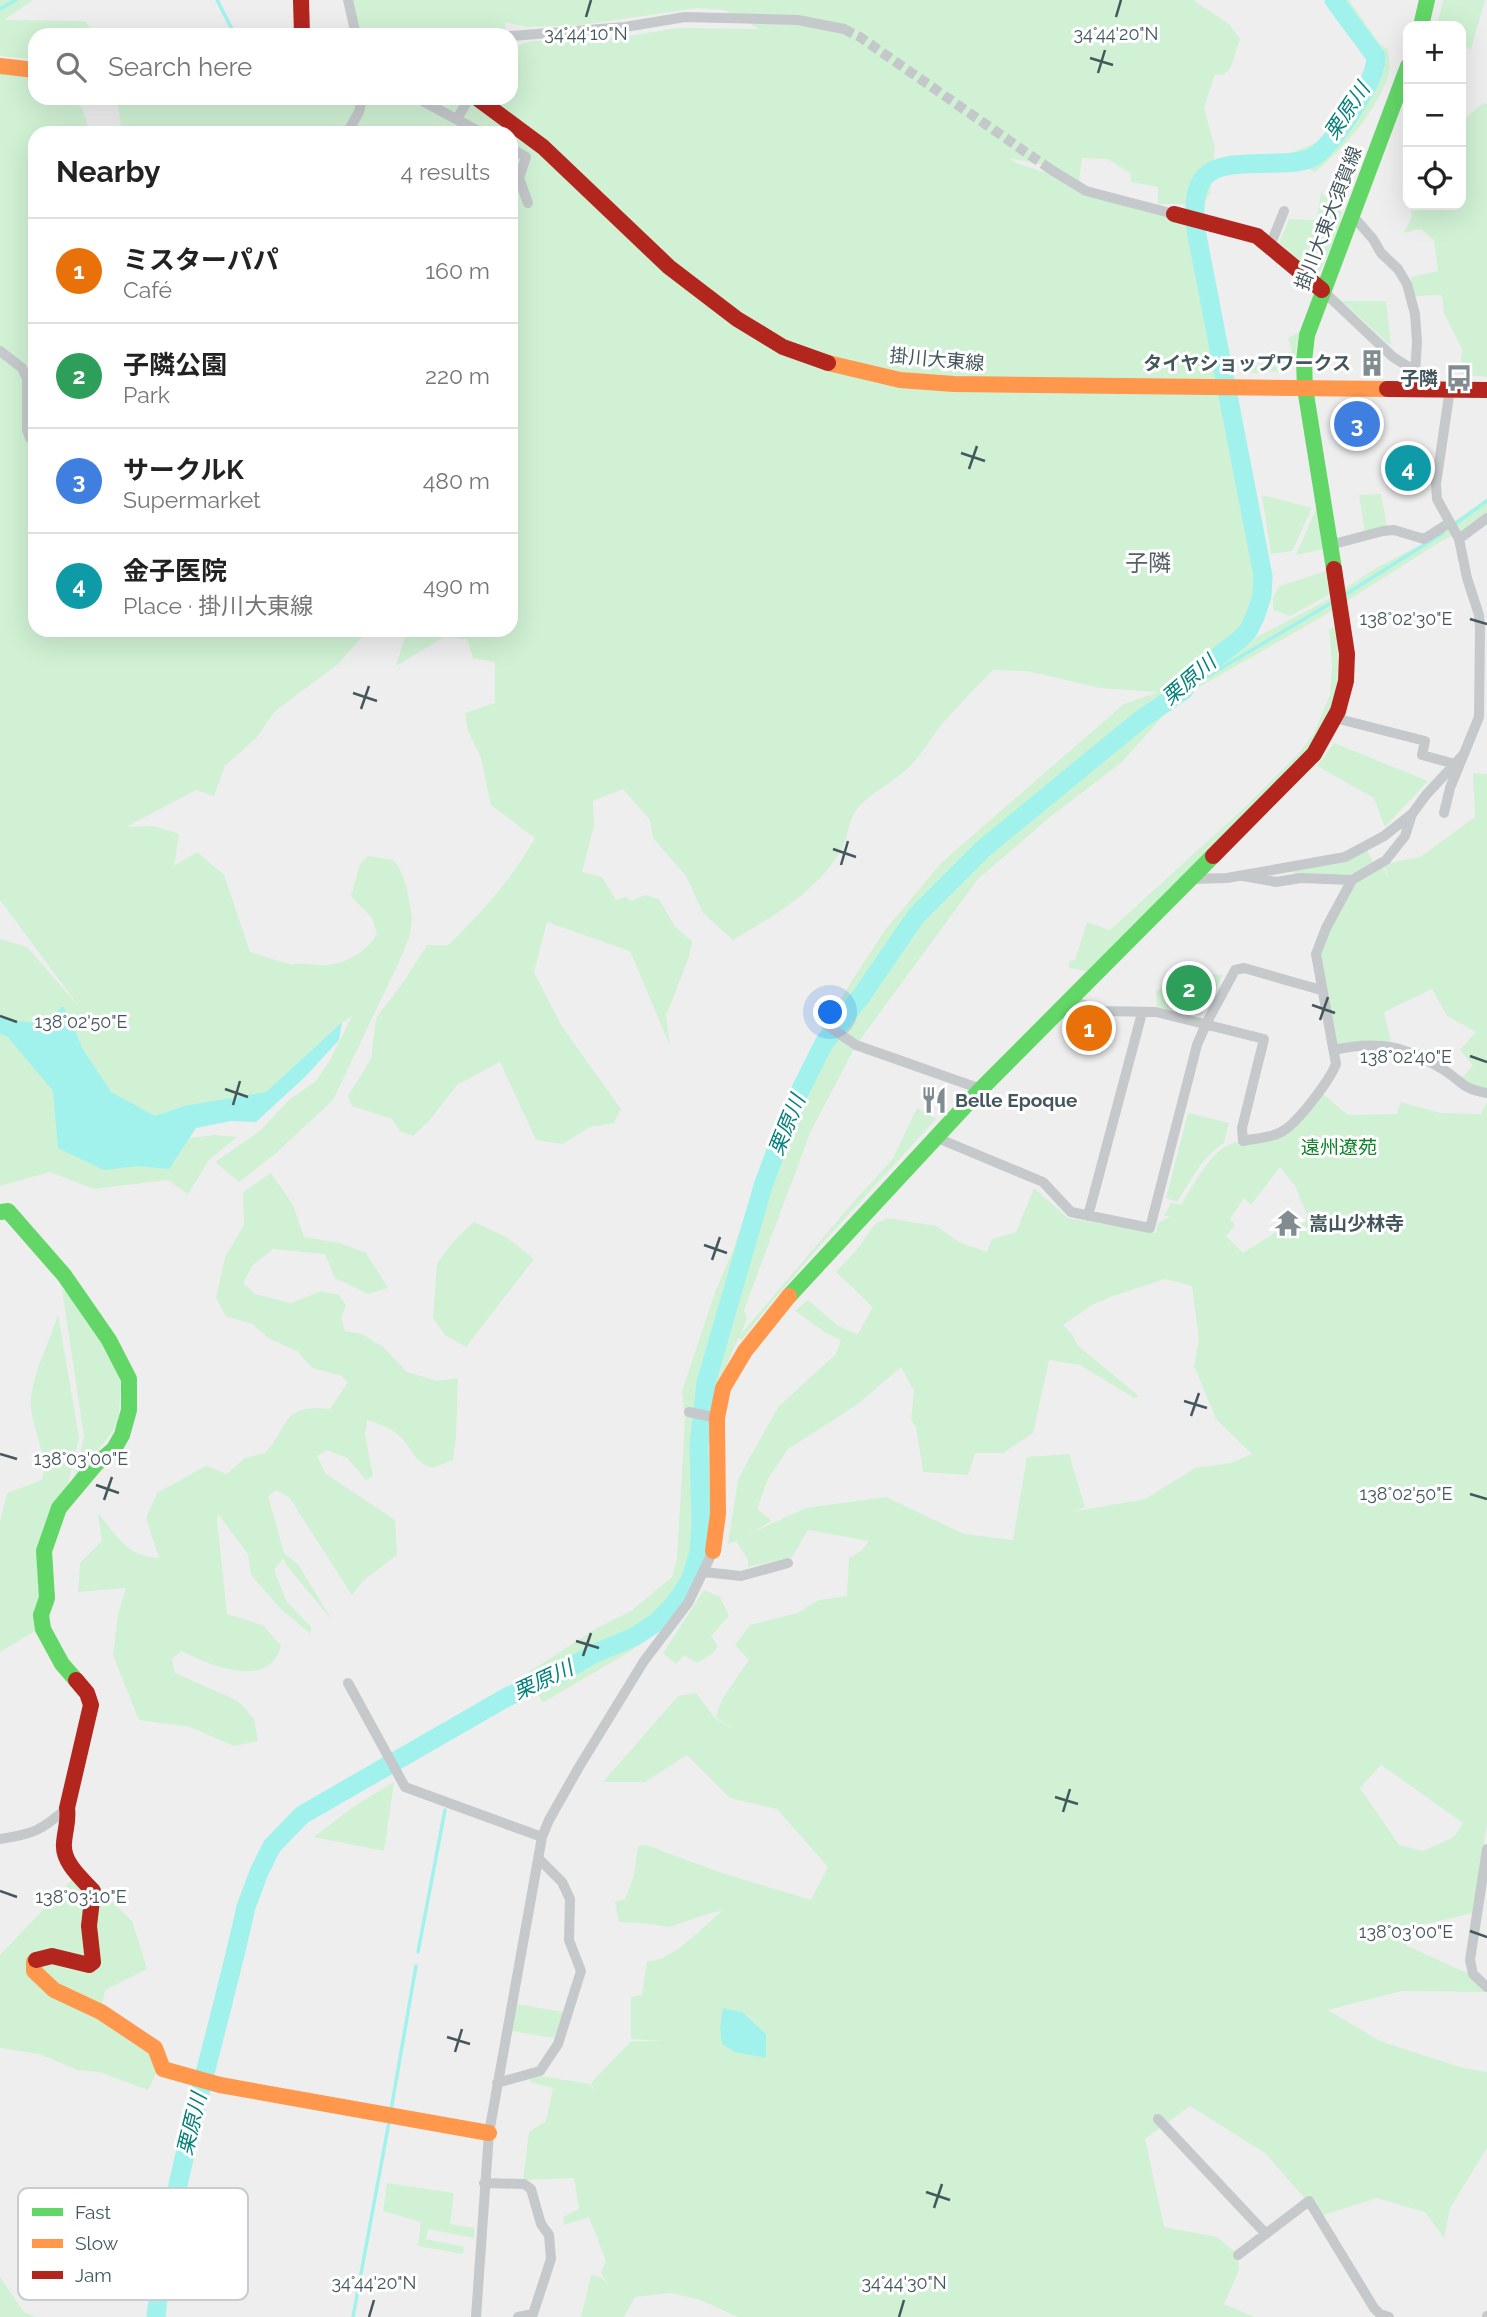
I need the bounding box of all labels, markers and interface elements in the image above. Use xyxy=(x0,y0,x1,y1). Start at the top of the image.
map controls xyxy=(1403,21,1466,210)
button: + xyxy=(1403,21,1466,84)
text: 34°44'10"N xyxy=(544,23,628,44)
text: 34°44'20"N xyxy=(1073,23,1159,44)
search box xyxy=(28,28,518,105)
icon: search xyxy=(52,48,90,86)
text: Search here xyxy=(108,52,252,82)
water label: 栗原川 xyxy=(1319,76,1376,144)
button: − xyxy=(1403,84,1466,147)
street label: 掛川大東大須賀線 xyxy=(1290,143,1366,293)
button: locate xyxy=(1403,147,1466,210)
text: Nearby xyxy=(56,154,160,189)
text: 4 results xyxy=(401,158,490,185)
text: ミスターパパ xyxy=(123,245,279,275)
text: 1 xyxy=(73,257,85,284)
text: 160 m xyxy=(425,257,490,284)
text: Café xyxy=(123,276,172,303)
street label: 掛川大東線 xyxy=(889,344,985,374)
building icon: タイヤショップワークス xyxy=(1357,348,1387,378)
text: 子隣公園 xyxy=(123,350,227,380)
place label: タイヤショップワークス xyxy=(1143,352,1351,374)
text: 2 xyxy=(73,362,85,389)
text: 220 m xyxy=(425,362,490,389)
bus stop icon: 子隣 xyxy=(1444,363,1474,393)
place label: 子隣 xyxy=(1400,367,1438,389)
text: Park xyxy=(123,381,170,408)
pin: 3 xyxy=(1334,398,1380,450)
pin: 4 xyxy=(1385,442,1431,494)
text: サークルK xyxy=(123,455,244,485)
text: 3 xyxy=(73,467,85,494)
text: 480 m xyxy=(423,467,490,494)
text: Supermarket xyxy=(123,486,261,513)
district label: 子隣 xyxy=(1125,549,1171,576)
text: 金子医院 xyxy=(123,556,227,586)
text: 4 xyxy=(72,572,86,599)
text: 490 m xyxy=(423,572,490,599)
text: Place · 掛川大東線 xyxy=(123,592,313,619)
text: 138°02'30"E xyxy=(1359,608,1453,629)
water label: 栗原川 xyxy=(1157,648,1222,710)
pin: 2 xyxy=(1166,962,1212,1014)
your location xyxy=(813,995,847,1029)
pin: 1 xyxy=(1066,1002,1112,1054)
text: 138°02'50"E xyxy=(34,1011,128,1032)
text: 138°02'40"E xyxy=(1360,1046,1452,1067)
restaurant icon: Belle Epoque xyxy=(919,1085,949,1115)
water label: 栗原川 xyxy=(763,1089,811,1159)
place label: Belle Epoque xyxy=(955,1089,1077,1111)
park label: 遠州遼苑 xyxy=(1301,1136,1377,1158)
temple icon: 嵩山少林寺 xyxy=(1273,1208,1303,1238)
place label: 嵩山少林寺 xyxy=(1309,1212,1404,1234)
text: 138°03'00"E xyxy=(34,1448,128,1469)
text: 138°02'50"E xyxy=(1359,1483,1453,1504)
water label: 栗原川 xyxy=(509,1654,578,1704)
text: 138°03'10"E xyxy=(35,1886,127,1907)
text: 138°03'00"E xyxy=(1359,1921,1453,1942)
water label: 栗原川 xyxy=(172,2088,212,2157)
legend xyxy=(18,2188,248,2300)
text: Fast xyxy=(75,2201,111,2223)
text: Slow xyxy=(75,2232,119,2254)
text: Jam xyxy=(75,2264,112,2286)
text: 34°44'20"N xyxy=(331,2272,417,2293)
text: 34°44'30"N xyxy=(861,2272,947,2293)

